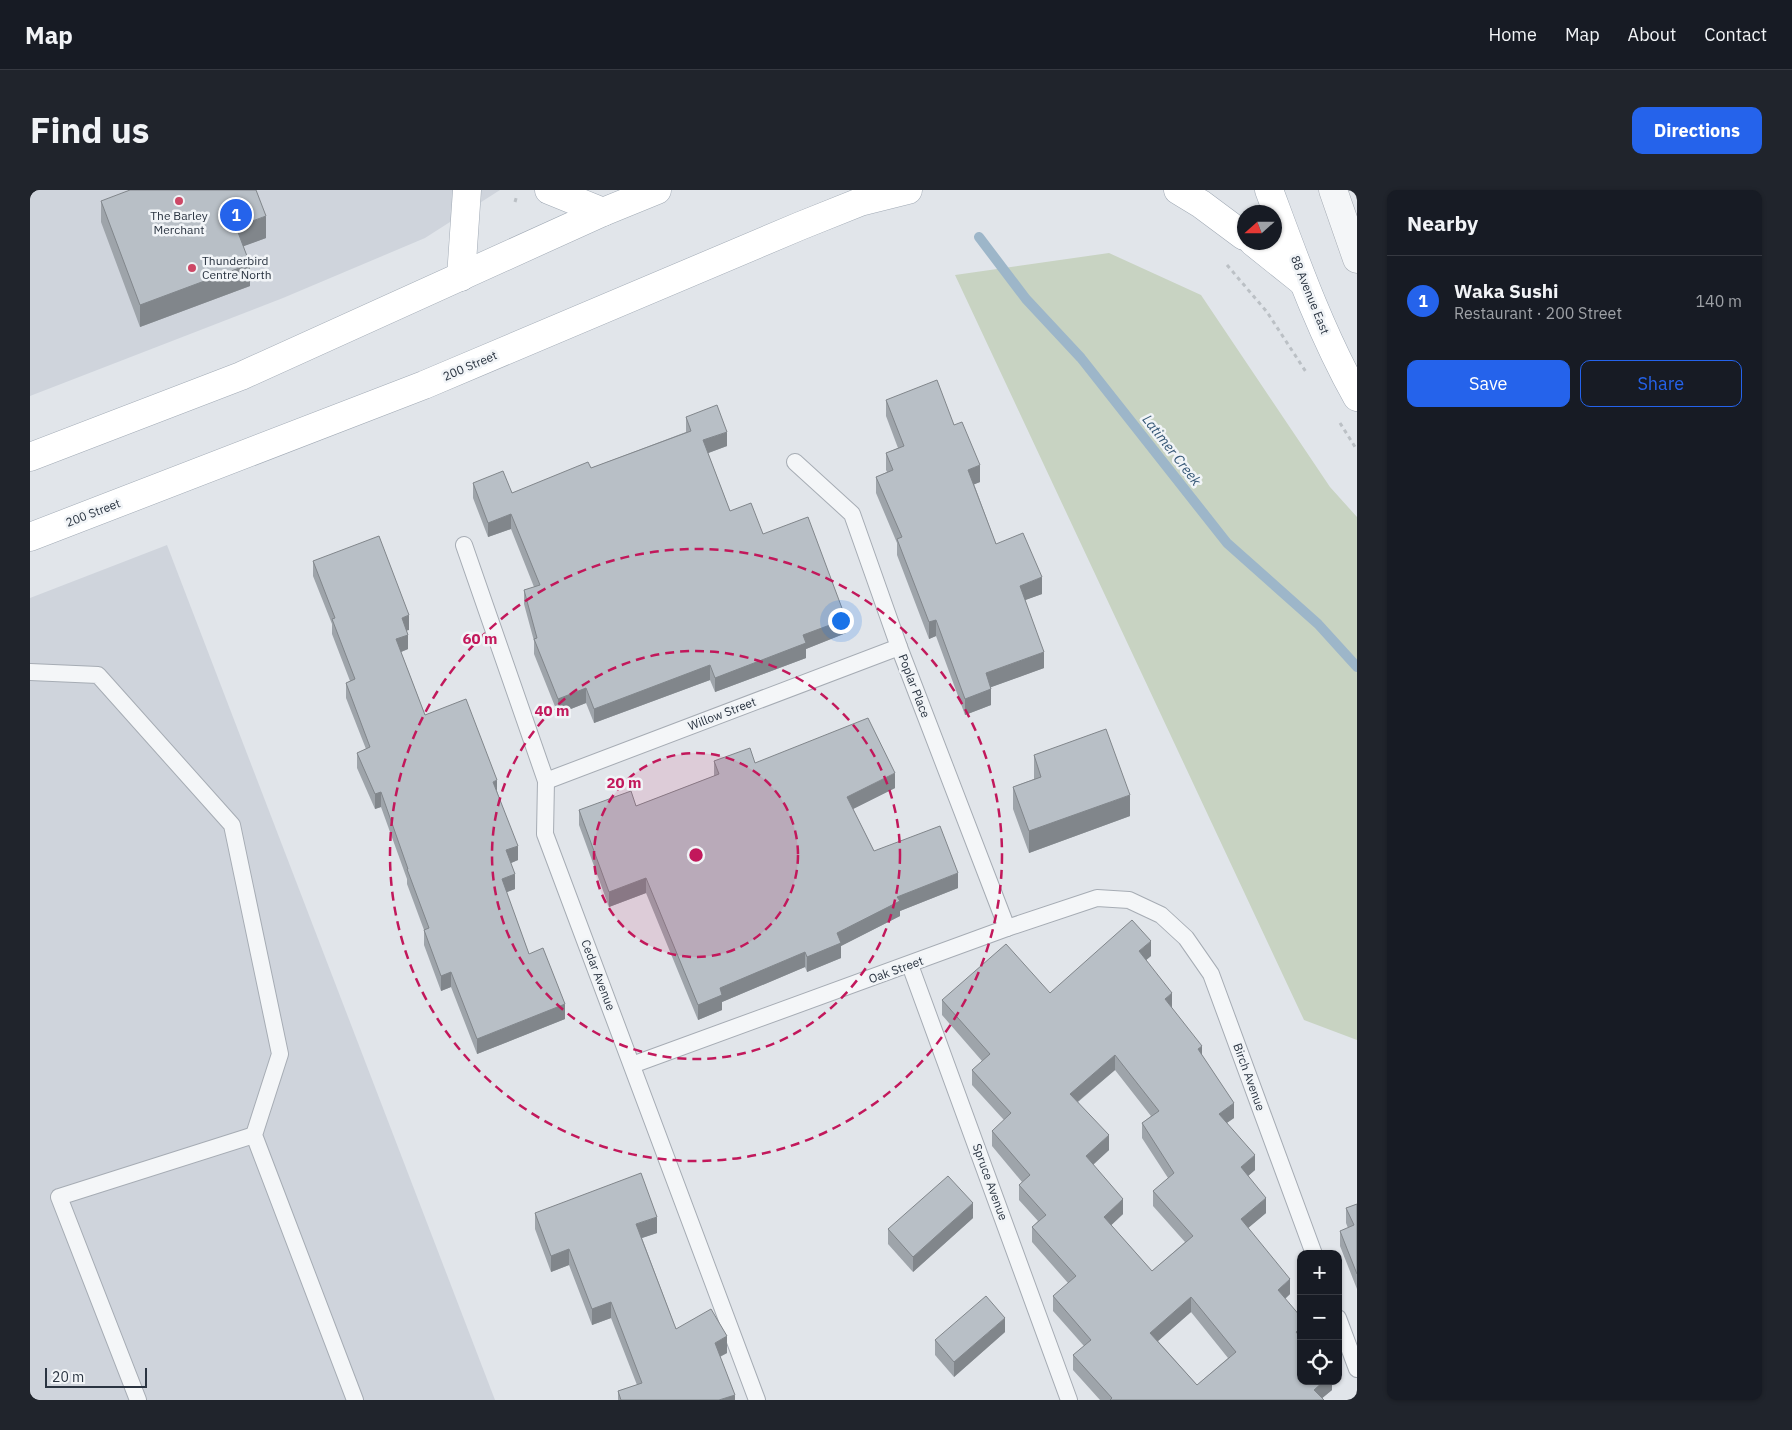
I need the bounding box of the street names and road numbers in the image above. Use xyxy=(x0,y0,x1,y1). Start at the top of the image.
street label: 88 Avenue East xyxy=(1288,253,1333,336)
street label: 200 Street xyxy=(440,347,499,384)
street label: 200 Street xyxy=(63,495,122,530)
street label: Poplar Place xyxy=(895,652,934,720)
street label: Willow Street xyxy=(686,694,758,733)
street label: Cedar Avenue xyxy=(578,937,619,1013)
street label: Oak Street xyxy=(866,953,925,986)
street label: Birch Avenue xyxy=(1230,1041,1269,1113)
street label: Spruce Avenue xyxy=(970,1141,1011,1223)

